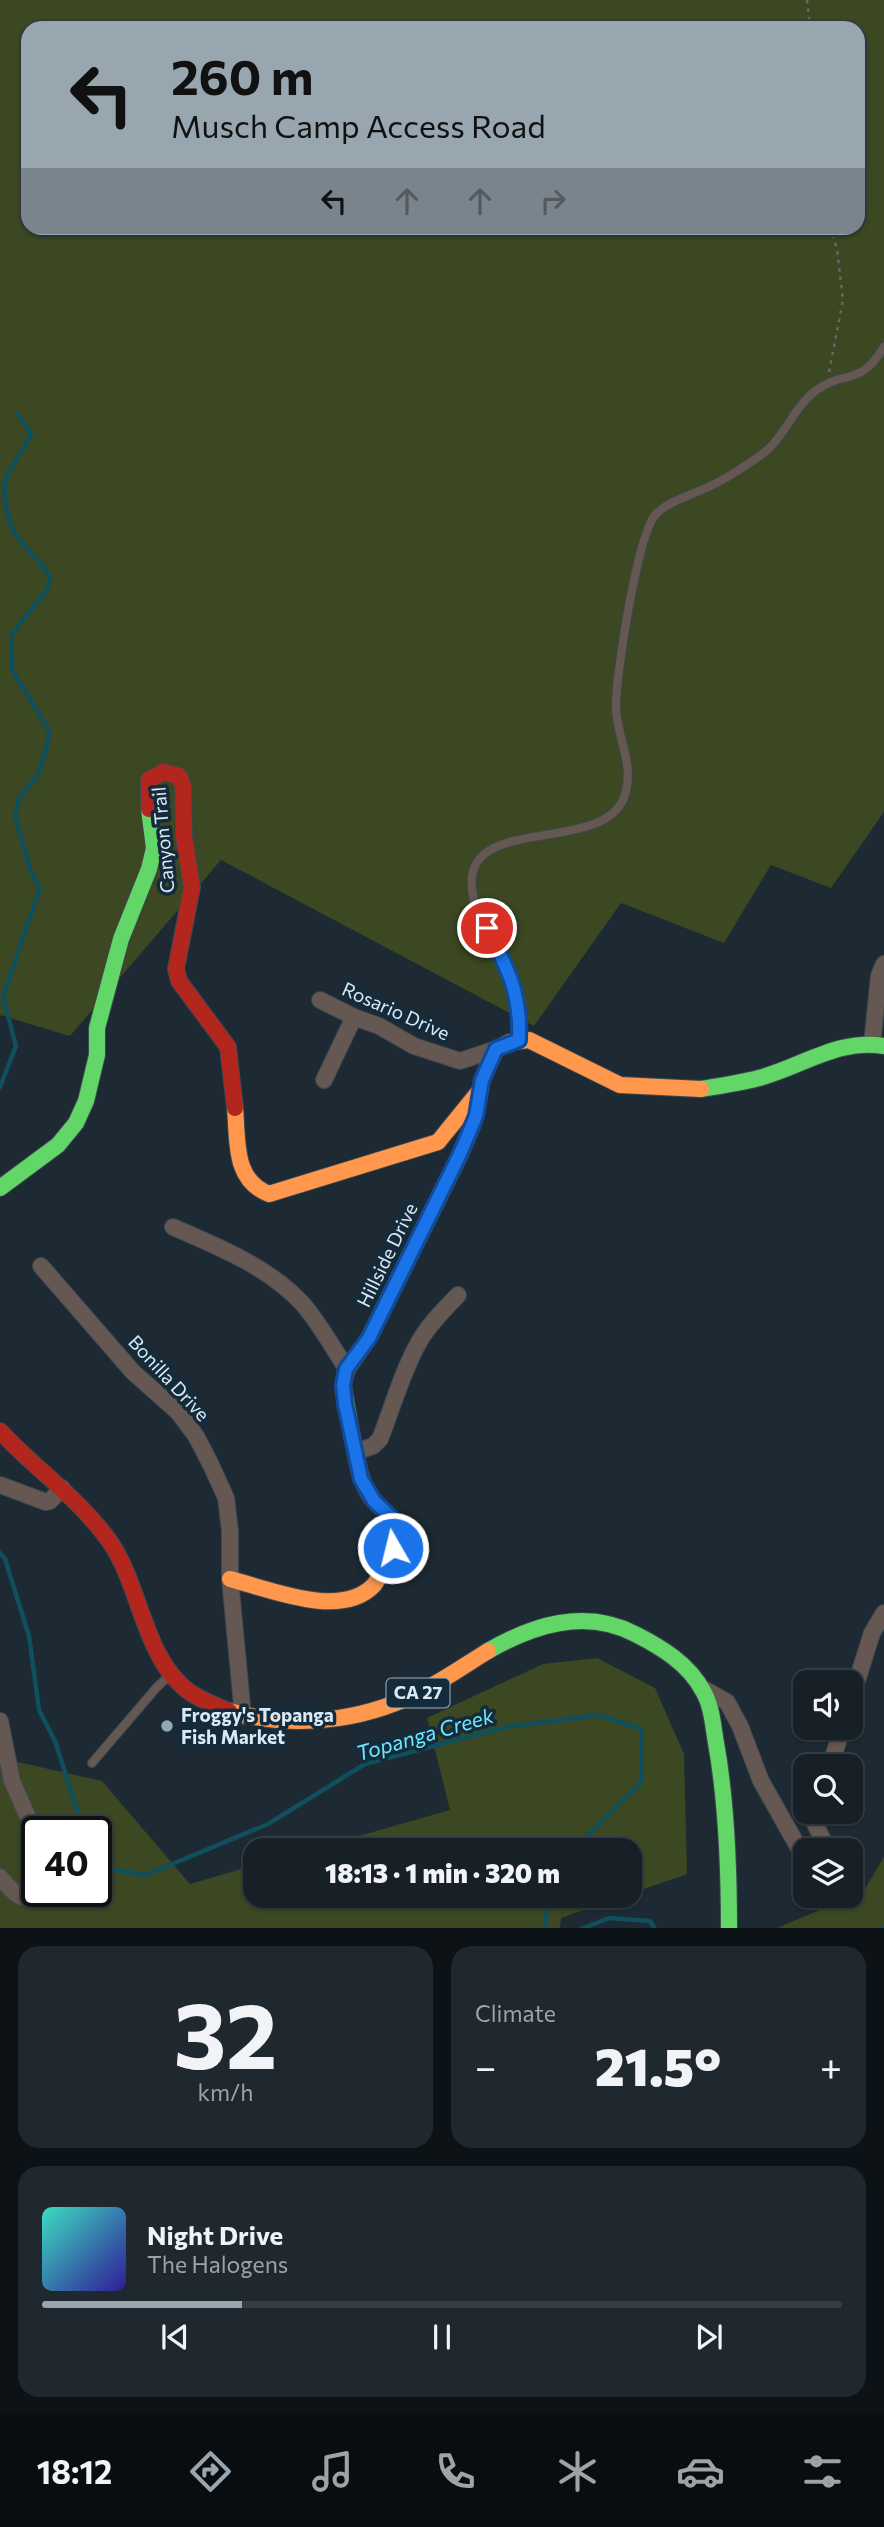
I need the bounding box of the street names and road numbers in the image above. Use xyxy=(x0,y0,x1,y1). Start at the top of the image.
street label: Canyon Trail xyxy=(146,786,179,894)
street label: Rosario Drive xyxy=(339,977,454,1044)
street label: Hillside Drive xyxy=(351,1199,422,1311)
street label: Bonilla Drive xyxy=(124,1330,215,1425)
road number: CA 27 xyxy=(386,1678,450,1708)

